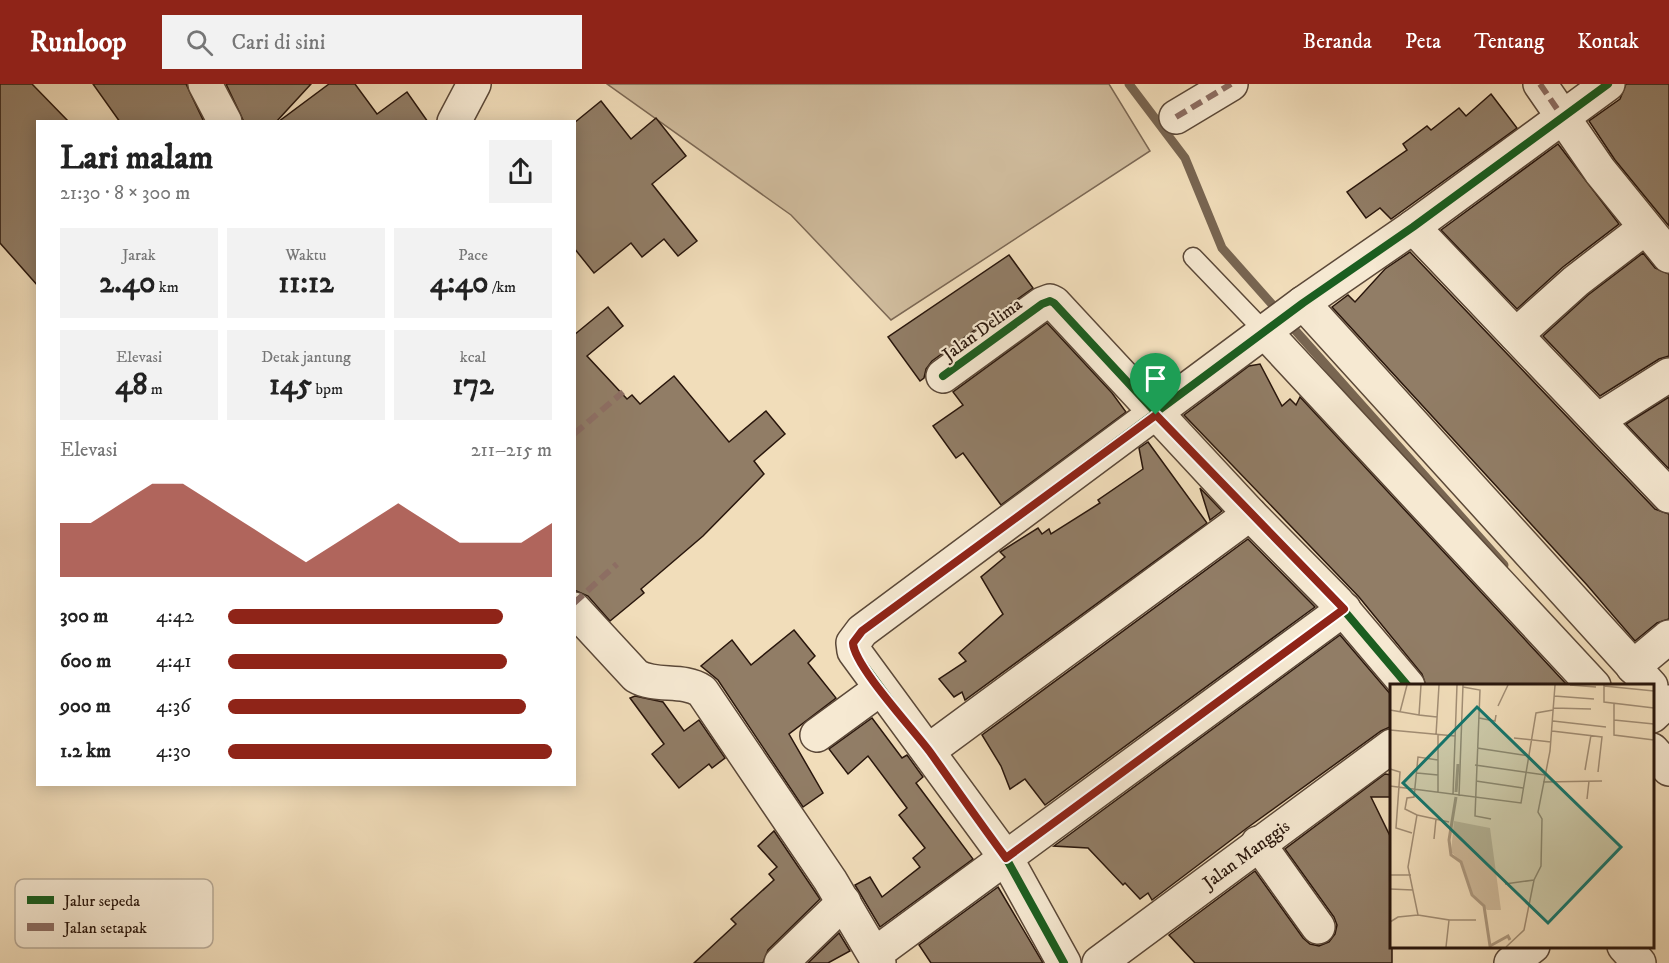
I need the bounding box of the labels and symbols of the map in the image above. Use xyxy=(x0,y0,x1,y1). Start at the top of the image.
street label: Jalan Delima xyxy=(937,293,1027,367)
pin xyxy=(1130,353,1181,415)
inset map xyxy=(1390,684,1654,948)
street label: Jalan Manggis xyxy=(1197,816,1294,895)
legend xyxy=(15,879,213,948)
text: Jalur sepeda xyxy=(62,891,140,911)
text: Jalan setapak xyxy=(62,918,147,938)

